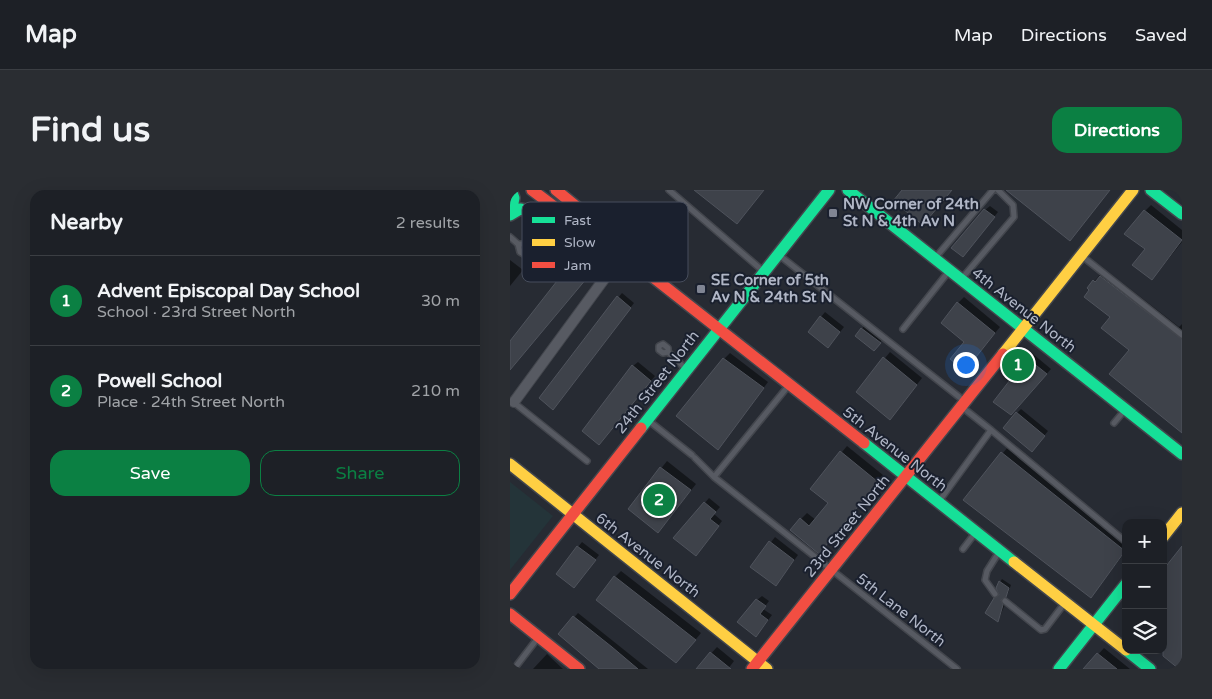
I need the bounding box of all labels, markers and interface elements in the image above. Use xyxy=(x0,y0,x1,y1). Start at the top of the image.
text: Map xyxy=(25,20,77,49)
text: Map xyxy=(954,24,993,46)
text: Directions xyxy=(1021,24,1107,46)
text: Saved xyxy=(1135,24,1187,46)
button: Directions xyxy=(1052,107,1182,153)
text: Find us xyxy=(30,109,150,151)
place label: NW Corner of 24th St N & 4th Av N xyxy=(843,195,979,230)
legend xyxy=(522,202,688,282)
marker: NW Corner of 24th St N & 4th Av N xyxy=(827,207,839,219)
text: Nearby xyxy=(50,210,123,235)
text: Fast xyxy=(564,212,592,229)
text: 2 results xyxy=(396,213,460,233)
text: Slow xyxy=(564,234,596,251)
text: Jam xyxy=(564,257,591,274)
street label: 4th Avenue North xyxy=(968,264,1080,356)
place label: SE Corner of 5th Av N & 24th St N xyxy=(711,271,833,306)
text: Advent Episcopal Day School xyxy=(97,280,360,302)
marker: SE Corner of 5th Av N & 24th St N xyxy=(695,283,707,295)
text: 1 xyxy=(61,291,71,311)
text: 30 m xyxy=(421,291,460,311)
text: School · 23rd Street North xyxy=(97,302,296,322)
street label: 24th Street North xyxy=(611,327,703,437)
pin: 1 xyxy=(1002,346,1034,384)
your location xyxy=(953,352,979,378)
text: Powell School xyxy=(97,370,222,392)
text: 2 xyxy=(61,381,71,401)
text: 210 m xyxy=(411,381,460,401)
text: Place · 24th Street North xyxy=(97,392,285,412)
street label: 5th Avenue North xyxy=(839,403,951,495)
button: Save xyxy=(50,450,250,496)
button: Share xyxy=(260,450,460,496)
street label: 23rd Street North xyxy=(800,471,894,581)
pin: 2 xyxy=(643,481,675,519)
street label: 6th Avenue North xyxy=(592,509,704,601)
map controls xyxy=(1122,519,1167,654)
button: + xyxy=(1122,519,1167,564)
button: − xyxy=(1122,564,1167,609)
street label: 5th Lane North xyxy=(853,570,949,650)
button: layers xyxy=(1122,609,1167,654)

